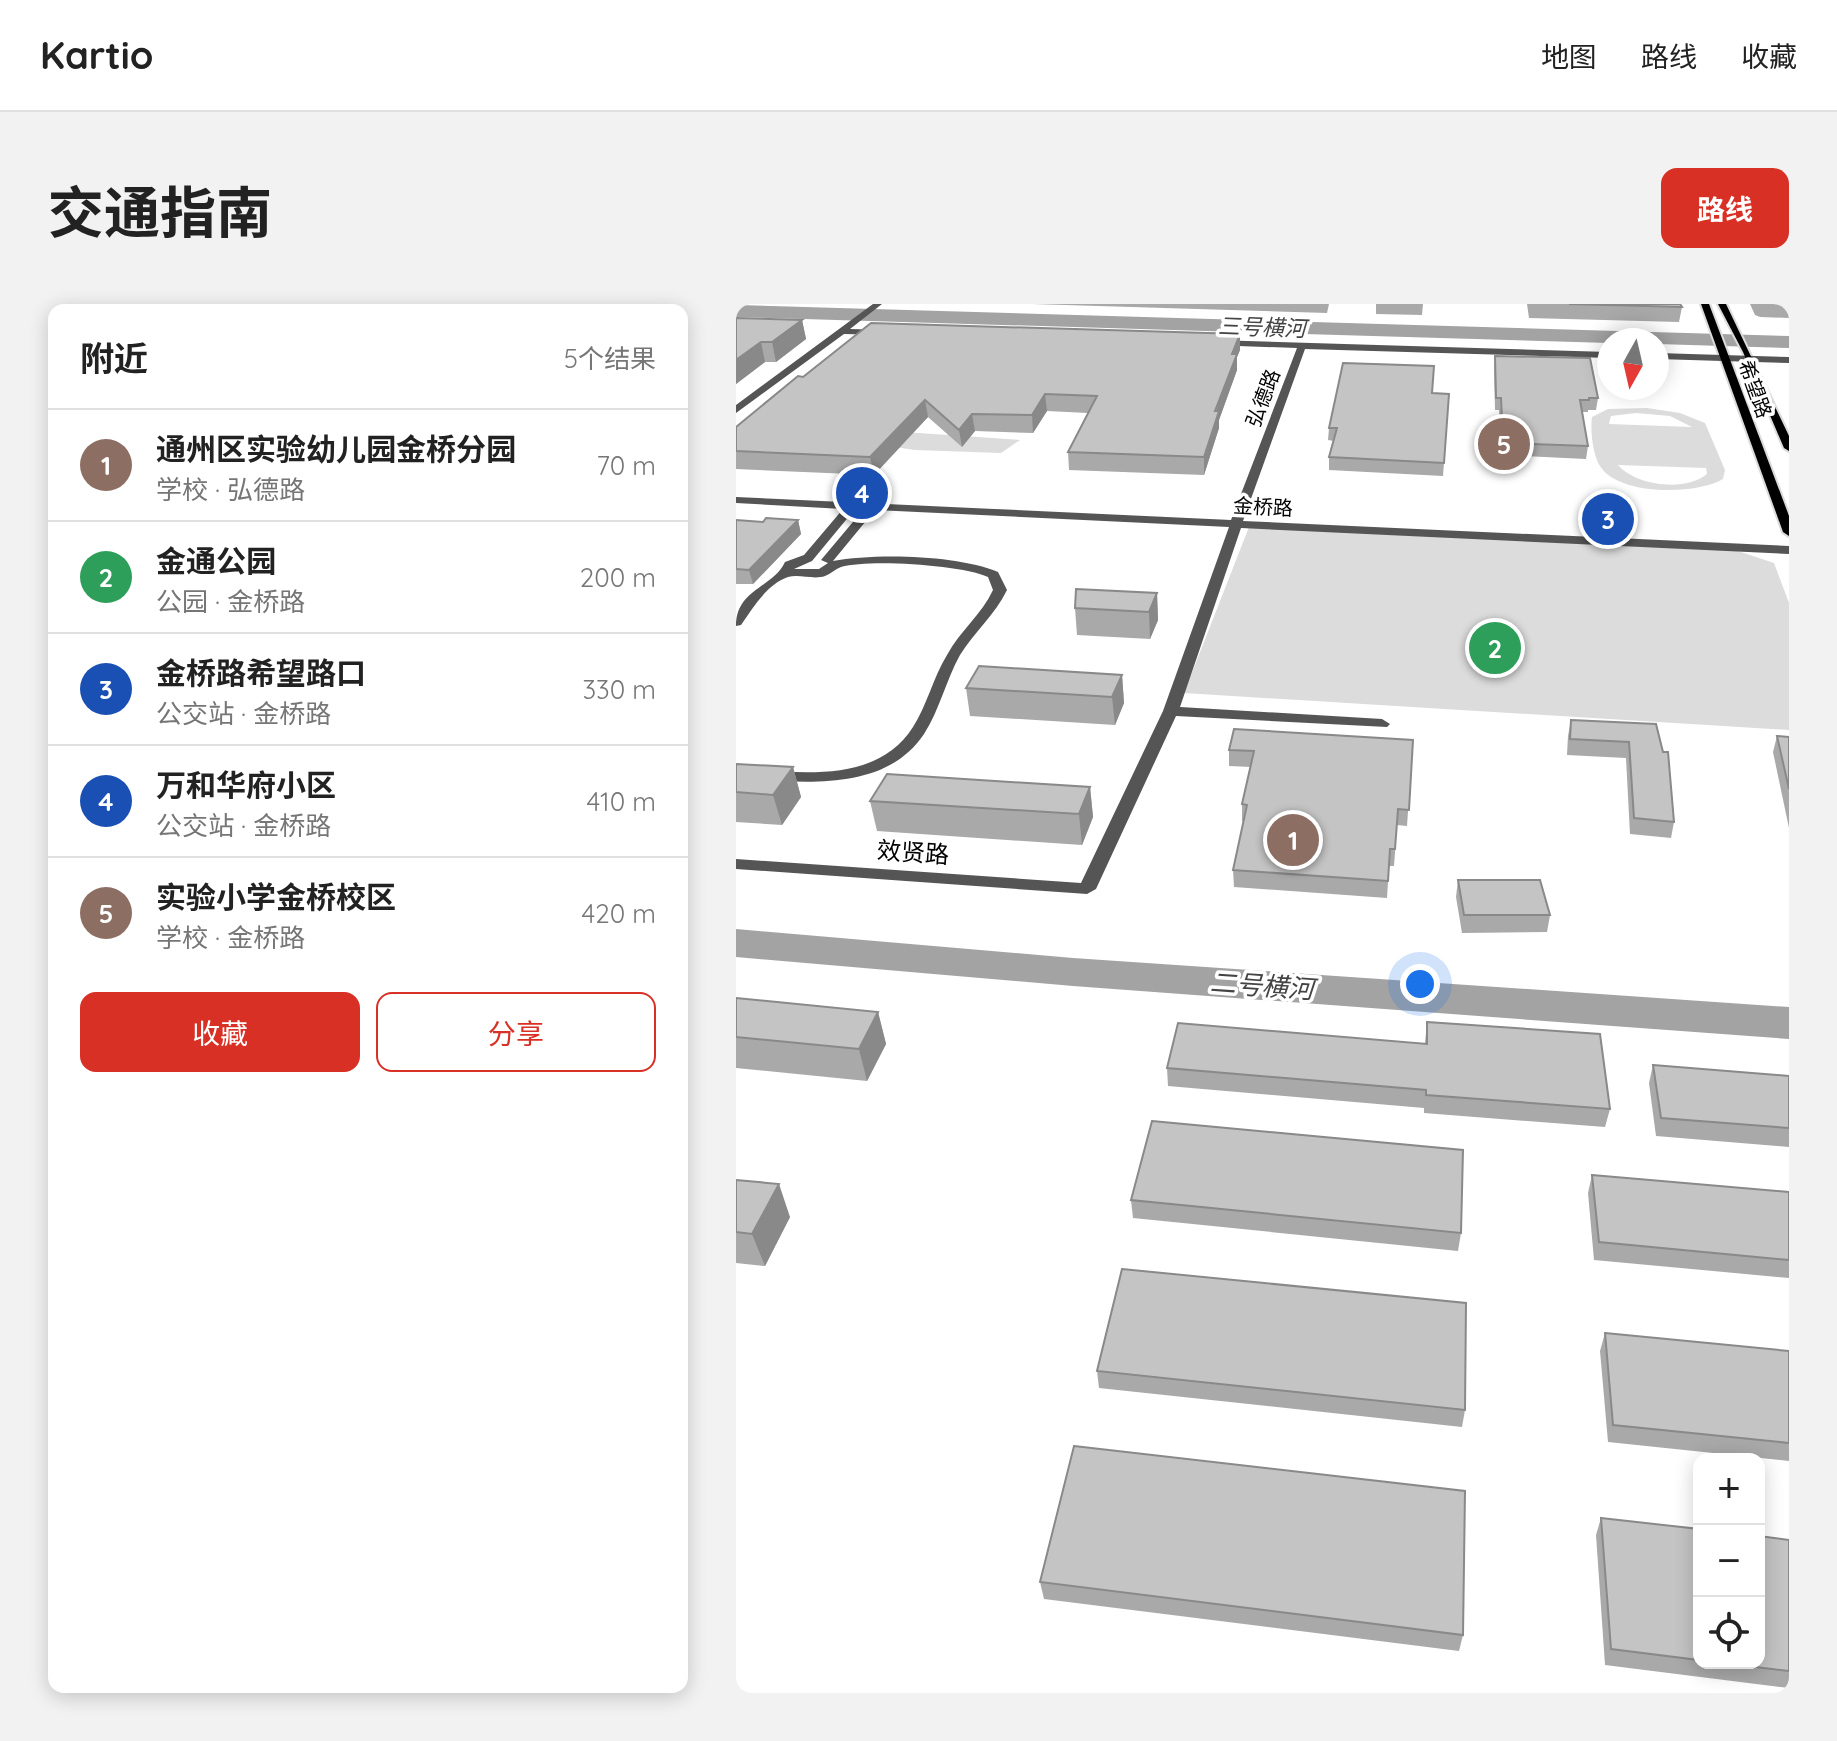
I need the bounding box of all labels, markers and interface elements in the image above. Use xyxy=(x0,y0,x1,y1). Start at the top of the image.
text: Kartio xyxy=(40,31,153,79)
text: 地图 xyxy=(1541,39,1597,74)
text: 路线 xyxy=(1641,39,1697,74)
text: 收藏 xyxy=(1741,39,1797,74)
button: 路线 xyxy=(1661,168,1789,248)
text: 交通指南 xyxy=(48,177,272,247)
water label: 三号横河 xyxy=(1218,311,1310,343)
north arrow xyxy=(1597,328,1669,400)
text: 附近 xyxy=(80,337,148,380)
text: 5个结果 xyxy=(564,342,656,375)
street label: 希望路 xyxy=(1733,356,1777,421)
street label: 弘德路 xyxy=(1240,365,1285,430)
pin: 5 xyxy=(1478,414,1530,474)
text: 通州区实验幼儿园金桥分园 xyxy=(156,430,516,468)
text: 1 xyxy=(101,449,111,482)
text: 70 m xyxy=(596,449,656,482)
pin: 4 xyxy=(836,463,888,523)
text: 学校 · 弘德路 xyxy=(156,473,305,506)
pin: 3 xyxy=(1582,489,1634,549)
street label: 金桥路 xyxy=(1232,492,1294,521)
text: 金通公园 xyxy=(156,542,276,580)
text: 2 xyxy=(99,561,113,594)
text: 200 m xyxy=(580,561,656,594)
text: 公园 · 金桥路 xyxy=(156,585,305,618)
pin: 2 xyxy=(1469,618,1521,678)
text: 金桥路希望路口 xyxy=(156,654,366,692)
text: 3 xyxy=(99,673,113,706)
text: 330 m xyxy=(582,673,656,706)
text: 公交站 · 金桥路 xyxy=(156,697,331,730)
text: 万和华府小区 xyxy=(156,766,336,804)
text: 4 xyxy=(98,785,114,818)
text: 410 m xyxy=(587,785,656,818)
text: 公交站 · 金桥路 xyxy=(156,809,331,842)
pin: 1 xyxy=(1267,810,1319,870)
street label: 效贤路 xyxy=(876,835,950,869)
text: 实验小学金桥校区 xyxy=(156,878,396,916)
text: 5 xyxy=(99,897,113,930)
text: 420 m xyxy=(582,897,656,930)
text: 学校 · 金桥路 xyxy=(156,921,305,954)
your location xyxy=(1400,964,1440,1004)
water label: 二号横河 xyxy=(1209,965,1320,1006)
button: 收藏 xyxy=(80,992,360,1072)
button: 分享 xyxy=(376,992,656,1072)
map controls xyxy=(1693,1453,1765,1669)
button: + xyxy=(1693,1453,1765,1525)
button: − xyxy=(1693,1525,1765,1597)
button: locate xyxy=(1693,1597,1765,1669)

